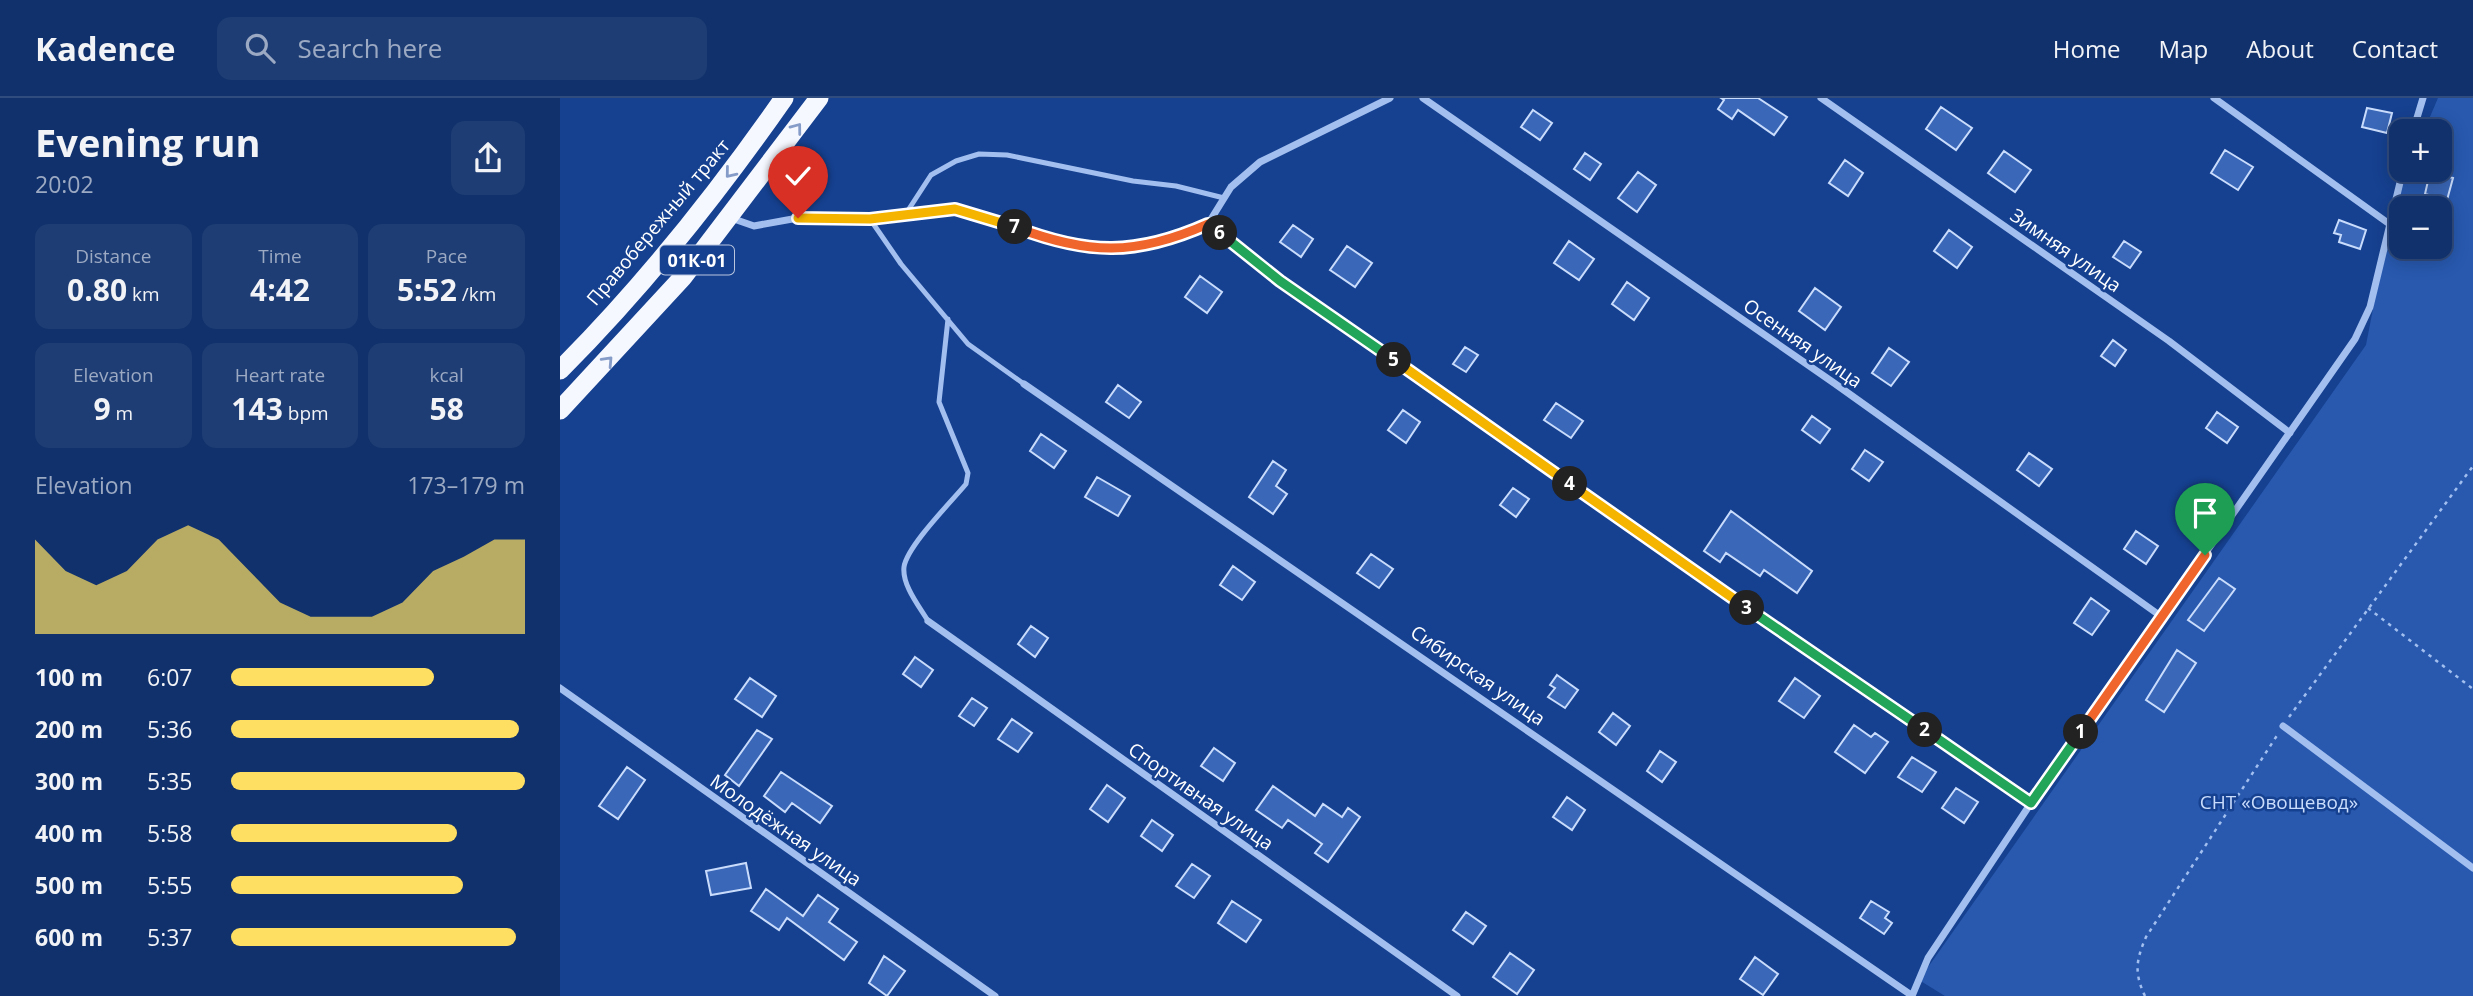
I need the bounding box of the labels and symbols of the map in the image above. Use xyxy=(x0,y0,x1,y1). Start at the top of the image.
one-way arrow xyxy=(789,123,802,136)
street label: Правобережный тракт xyxy=(581,133,736,311)
pin xyxy=(768,146,828,218)
one-way arrow xyxy=(726,165,738,178)
street label: Зимняя улица xyxy=(2005,202,2127,298)
pin: 7 xyxy=(998,209,1032,244)
pin: 6 xyxy=(1202,216,1238,250)
road number: 01К-01 xyxy=(660,246,734,274)
street label: Осенняя улица xyxy=(1738,292,1868,394)
pin: 5 xyxy=(1376,342,1412,378)
one-way arrow xyxy=(599,356,612,369)
pin: 4 xyxy=(1552,466,1588,502)
pin xyxy=(2175,483,2235,555)
pin: 3 xyxy=(1730,590,1764,626)
street label: Сибирская улица xyxy=(1405,619,1551,731)
pin: 2 xyxy=(1908,712,1942,748)
pin: 1 xyxy=(2064,714,2098,750)
street label: Спортивная улица xyxy=(1123,736,1279,856)
street label: Молодёжная улица xyxy=(705,768,867,892)
park label: СНТ «Овощевод» xyxy=(2200,789,2358,815)

